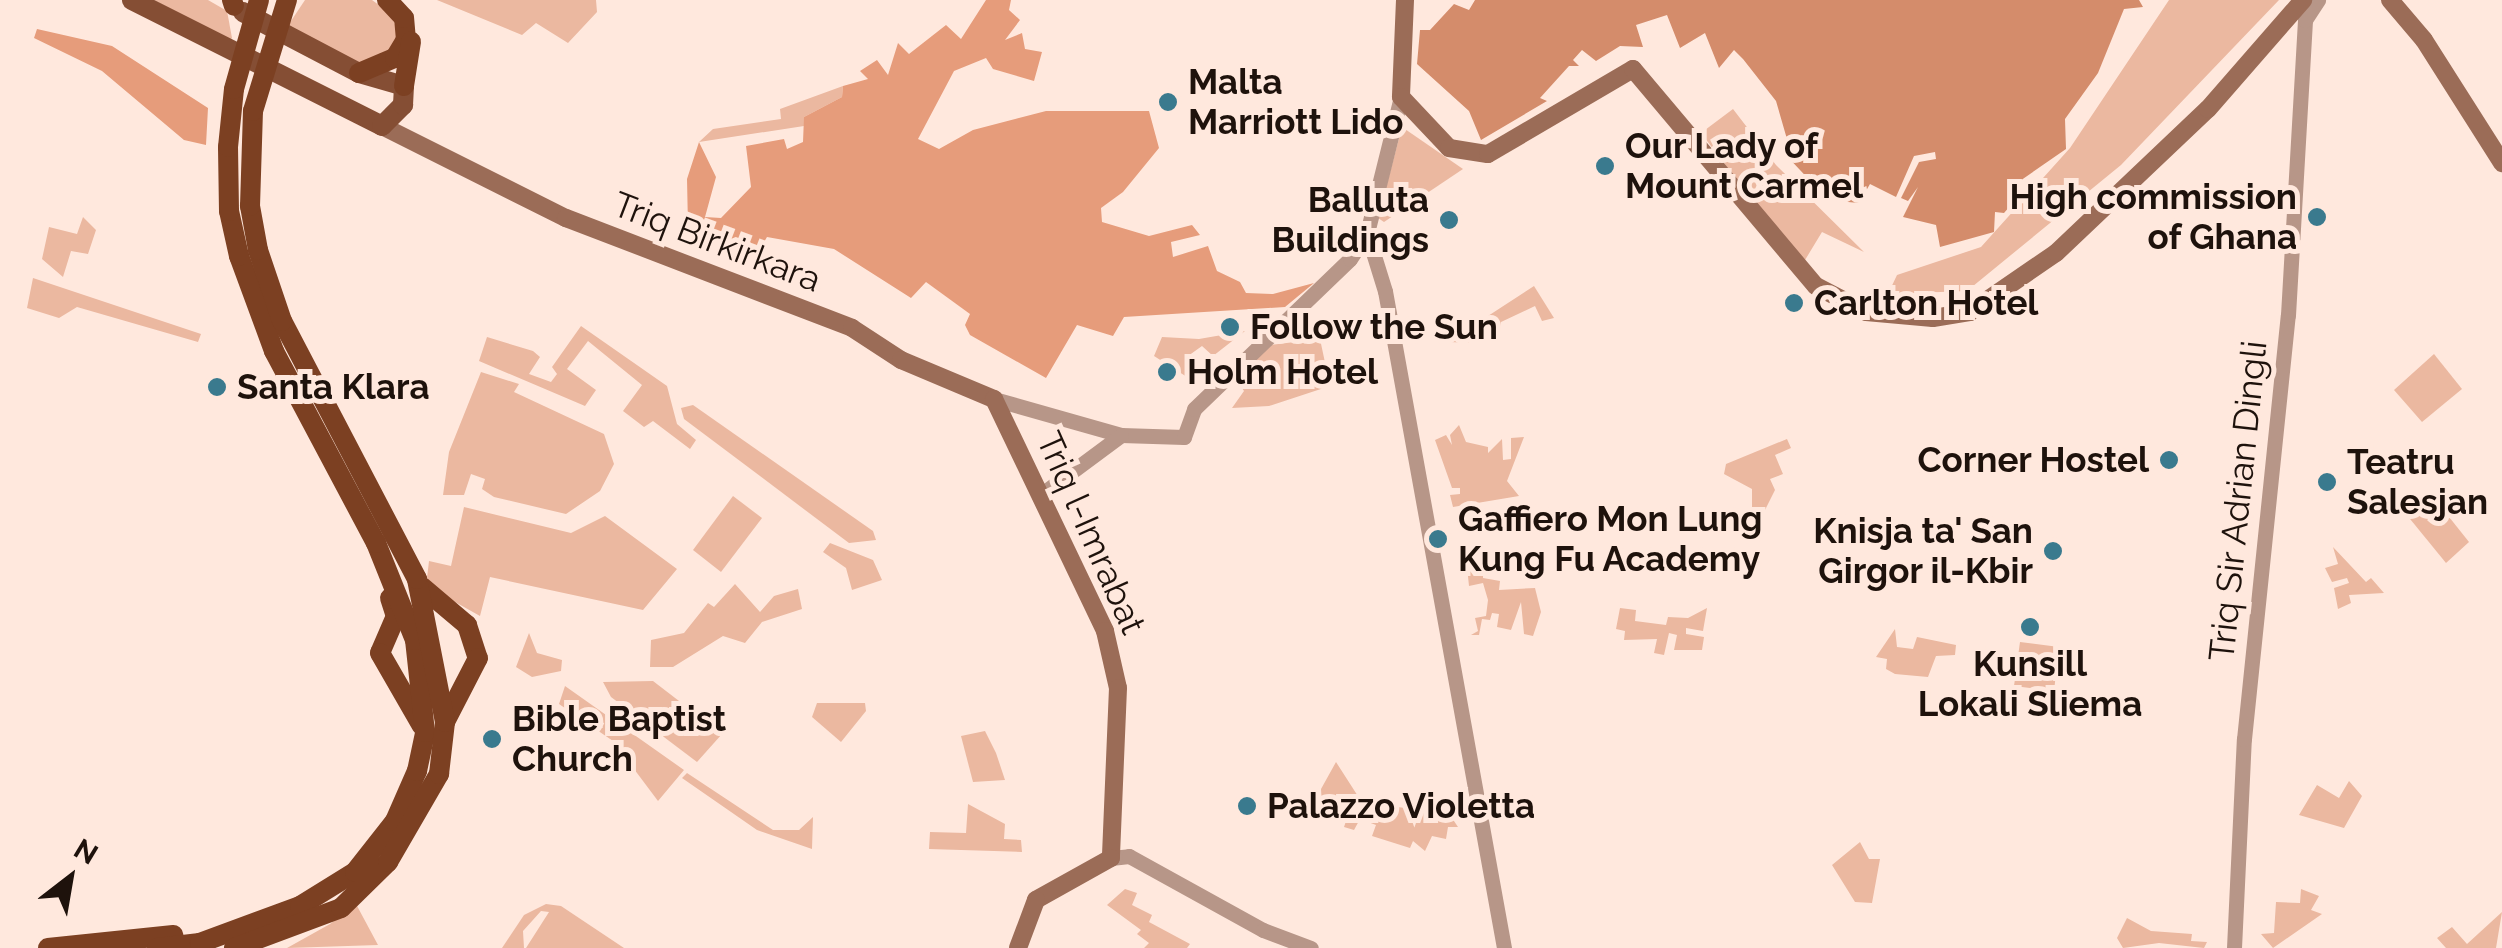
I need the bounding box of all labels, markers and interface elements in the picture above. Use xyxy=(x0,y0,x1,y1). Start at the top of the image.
place label: Malta Marriott Lido xyxy=(1188,61,1403,143)
marker: Malta Marriott Lido xyxy=(1157,91,1179,113)
place label: Our Lady of Mount Carmel xyxy=(1625,125,1863,207)
marker: Our Lady of Mount Carmel xyxy=(1594,155,1616,177)
place label: High commission of Ghana xyxy=(2010,176,2297,258)
place label: Balluta Buildings xyxy=(1272,179,1429,261)
street label: Triq Birkirkara xyxy=(607,183,827,301)
marker: High commission of Ghana xyxy=(2306,206,2328,228)
marker: Balluta Buildings xyxy=(1438,209,1460,231)
place label: Carlton Hotel xyxy=(1814,282,2038,324)
marker: Carlton Hotel xyxy=(1783,292,1805,314)
place label: Follow the Sun xyxy=(1250,306,1499,348)
marker: Follow the Sun xyxy=(1219,316,1241,338)
street label: Triq Sir Adrian Dingli xyxy=(2200,338,2276,664)
place label: Holm Hotel xyxy=(1187,351,1378,393)
marker: Holm Hotel xyxy=(1156,361,1178,383)
place label: Santa Klara xyxy=(237,366,430,408)
marker: Santa Klara xyxy=(206,376,228,398)
street label: Triq l-Imrabat xyxy=(1028,425,1154,641)
place label: Corner Hostel xyxy=(1917,439,2149,481)
place label: Teatru Salesjan xyxy=(2347,441,2488,523)
marker: Corner Hostel xyxy=(2158,449,2180,471)
marker: Teatru Salesjan xyxy=(2316,471,2338,493)
place label: Gaffiero Mon Lung Kung Fu Academy xyxy=(1458,498,1762,580)
place label: Knisja ta' San Girgor il-Kbir xyxy=(1813,510,2033,592)
marker: Gaffiero Mon Lung Kung Fu Academy xyxy=(1427,528,1449,550)
marker: Knisja ta' San Girgor il-Kbir xyxy=(2042,540,2064,562)
marker: Kunsill Lokali Sliema xyxy=(2019,616,2041,638)
place label: Kunsill Lokali Sliema xyxy=(1918,643,2142,725)
place label: Bible Baptist Church xyxy=(512,698,726,780)
marker: Bible Baptist Church xyxy=(481,728,503,750)
place label: Palazzo Violetta xyxy=(1267,785,1536,827)
marker: Palazzo Violetta xyxy=(1236,795,1258,817)
north arrow xyxy=(20,828,120,928)
text: N xyxy=(68,832,103,872)

